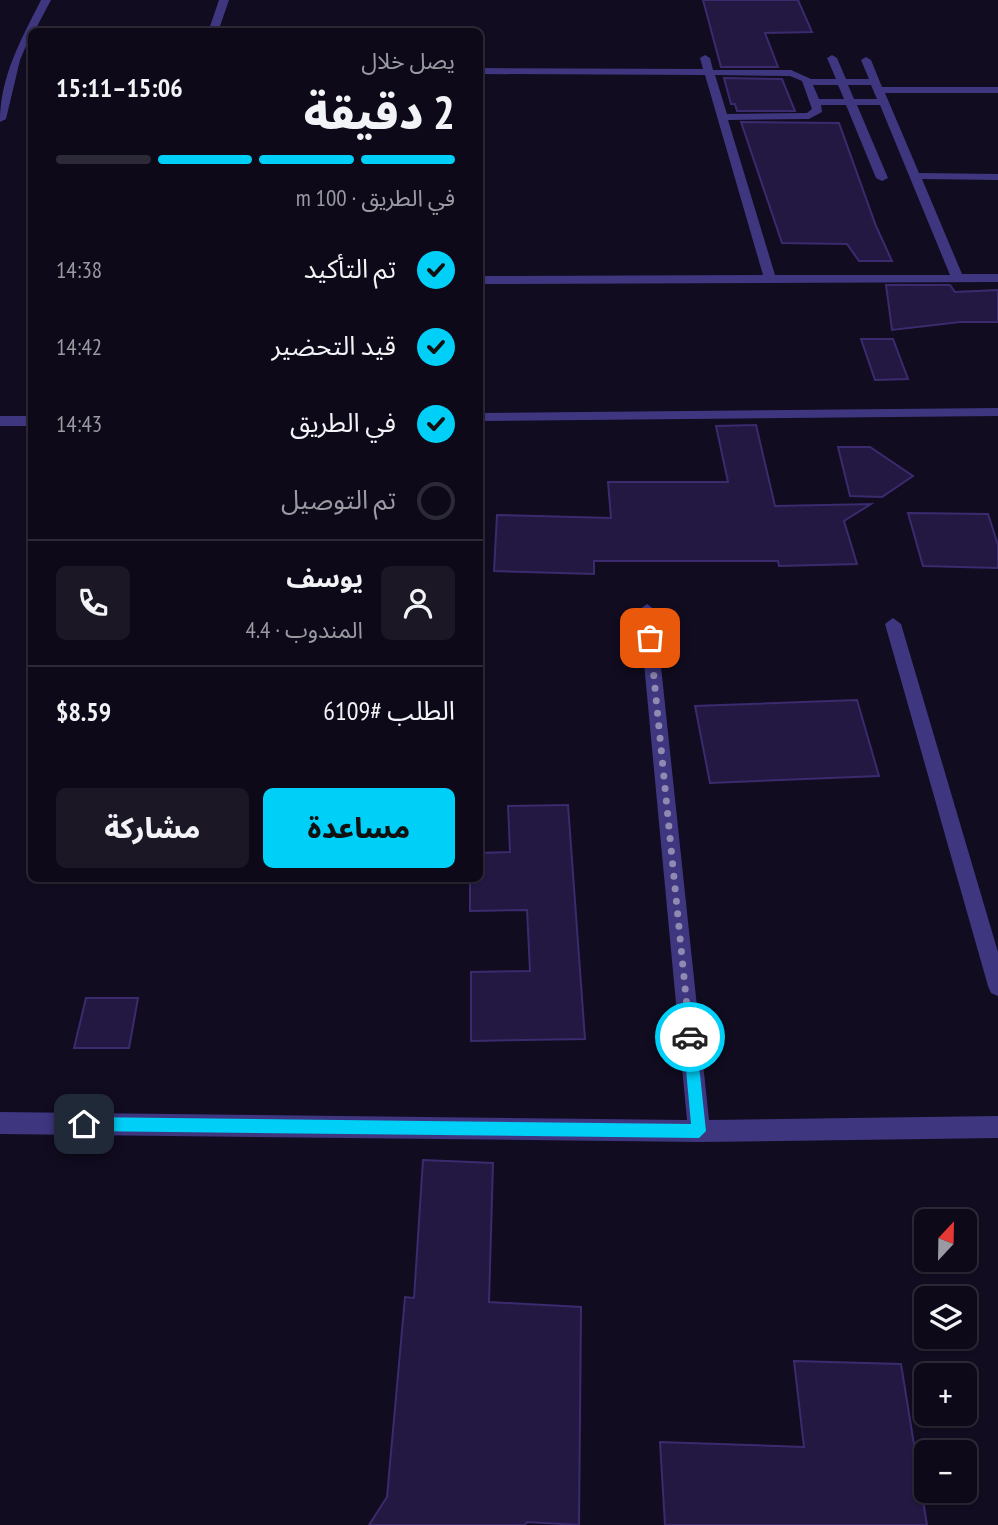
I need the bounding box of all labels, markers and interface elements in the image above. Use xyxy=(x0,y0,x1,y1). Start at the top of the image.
text: يصل خلال xyxy=(361,46,455,75)
text: 15:06–15:11 xyxy=(56,71,183,104)
text: 2 دقيقة xyxy=(303,82,455,142)
text: في الطريق · 100 m xyxy=(296,183,455,212)
icon: check xyxy=(417,251,455,289)
text: تم التأكيد xyxy=(304,252,396,285)
text: 14:38 xyxy=(56,255,102,284)
icon: check xyxy=(417,328,455,366)
text: قيد التحضير xyxy=(271,329,396,362)
text: 14:42 xyxy=(56,332,102,361)
icon: check xyxy=(417,405,455,443)
text: في الطريق xyxy=(290,406,396,439)
text: 14:43 xyxy=(56,409,102,438)
text: تم التوصيل xyxy=(281,483,396,516)
text: يوسف xyxy=(286,561,363,594)
button: phone xyxy=(56,566,130,640)
button: person xyxy=(381,566,455,640)
pin xyxy=(620,608,680,668)
text: المندوب · 4.4 xyxy=(246,615,363,644)
icon: bag xyxy=(631,619,669,657)
text: الطلب #6109 xyxy=(323,694,455,727)
text: $8.59 xyxy=(56,695,111,728)
button: مشاركة xyxy=(56,788,249,868)
button: مساعدة xyxy=(263,788,455,868)
courier xyxy=(655,1002,725,1072)
icon: car xyxy=(671,1018,709,1056)
pin xyxy=(54,1094,114,1154)
icon: home xyxy=(65,1105,103,1143)
north arrow xyxy=(914,1209,976,1272)
map controls xyxy=(914,1209,977,1503)
button: layers xyxy=(914,1286,977,1349)
button: + xyxy=(914,1363,977,1426)
button: − xyxy=(914,1440,977,1503)

